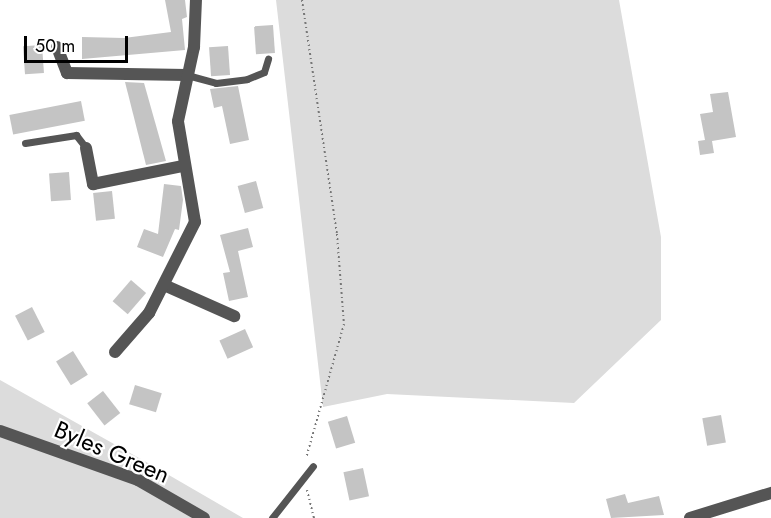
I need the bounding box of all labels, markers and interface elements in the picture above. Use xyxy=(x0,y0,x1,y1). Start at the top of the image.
scale bar xyxy=(27,24,130,62)
text: 50 m xyxy=(35,33,75,59)
street label: Byles Green xyxy=(50,415,174,489)

